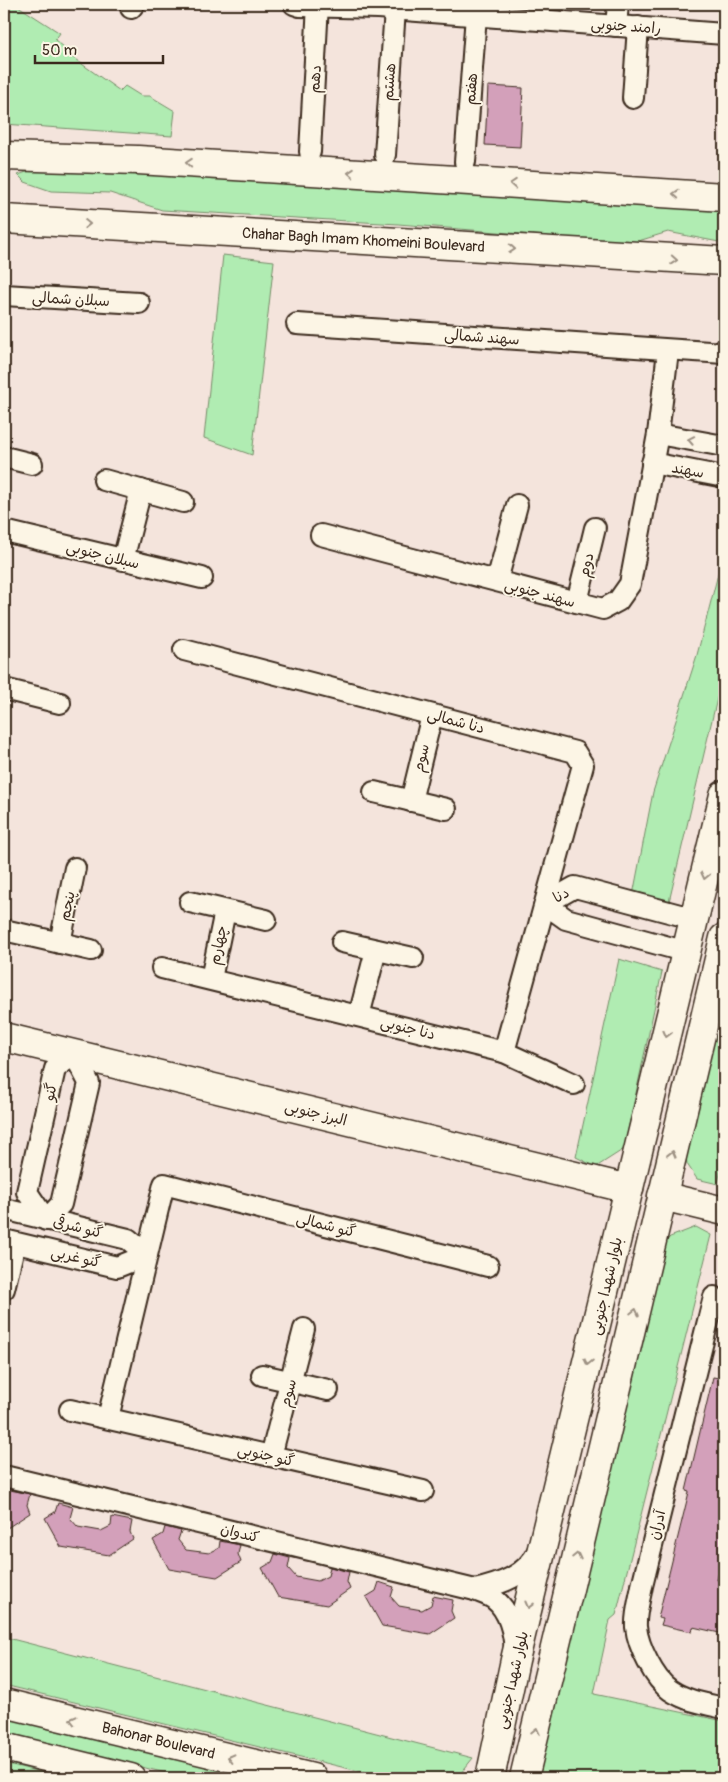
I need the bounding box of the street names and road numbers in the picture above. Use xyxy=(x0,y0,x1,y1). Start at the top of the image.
street label: رامند جنوبی xyxy=(590,15,662,38)
street label: هشتم xyxy=(379,62,402,102)
street label: دهم xyxy=(305,64,328,94)
street label: هفتم xyxy=(461,72,484,106)
street label: Chahar Bagh Imam Khomeini Boulevard xyxy=(241,224,485,257)
street label: سبلان شمالی xyxy=(32,288,110,311)
street label: سهند شمالی xyxy=(444,325,520,350)
street label: سهند xyxy=(670,458,706,483)
street label: سبلان جنوبی xyxy=(64,537,142,574)
street label: دوم xyxy=(574,551,600,580)
street label: سهند جنوبی xyxy=(502,575,577,612)
street label: دنا شمالی xyxy=(425,705,487,738)
street label: سوم xyxy=(409,742,436,775)
street label: دنا xyxy=(550,883,573,908)
street label: پنجم xyxy=(55,889,82,923)
street label: چهارم xyxy=(205,924,233,967)
street label: دنا جنوبی xyxy=(379,1013,437,1044)
street label: گنو xyxy=(39,1081,62,1104)
street label: البرز جنوبی xyxy=(283,1097,349,1130)
street label: گنو شمالی xyxy=(294,1209,358,1242)
street label: گنو شرقی xyxy=(51,1210,105,1243)
street label: بلوار شهدا جنوبی xyxy=(586,1235,627,1337)
street label: گنو غربی xyxy=(49,1243,103,1272)
street label: سوم xyxy=(276,1377,303,1410)
street label: گنو جنوبی xyxy=(236,1440,296,1471)
street label: آدران xyxy=(645,1507,671,1542)
street label: کندوان xyxy=(219,1520,261,1547)
street label: بلوار شهدا جنوبی xyxy=(492,1629,533,1731)
street label: Bahonar Boulevard xyxy=(100,1718,217,1764)

